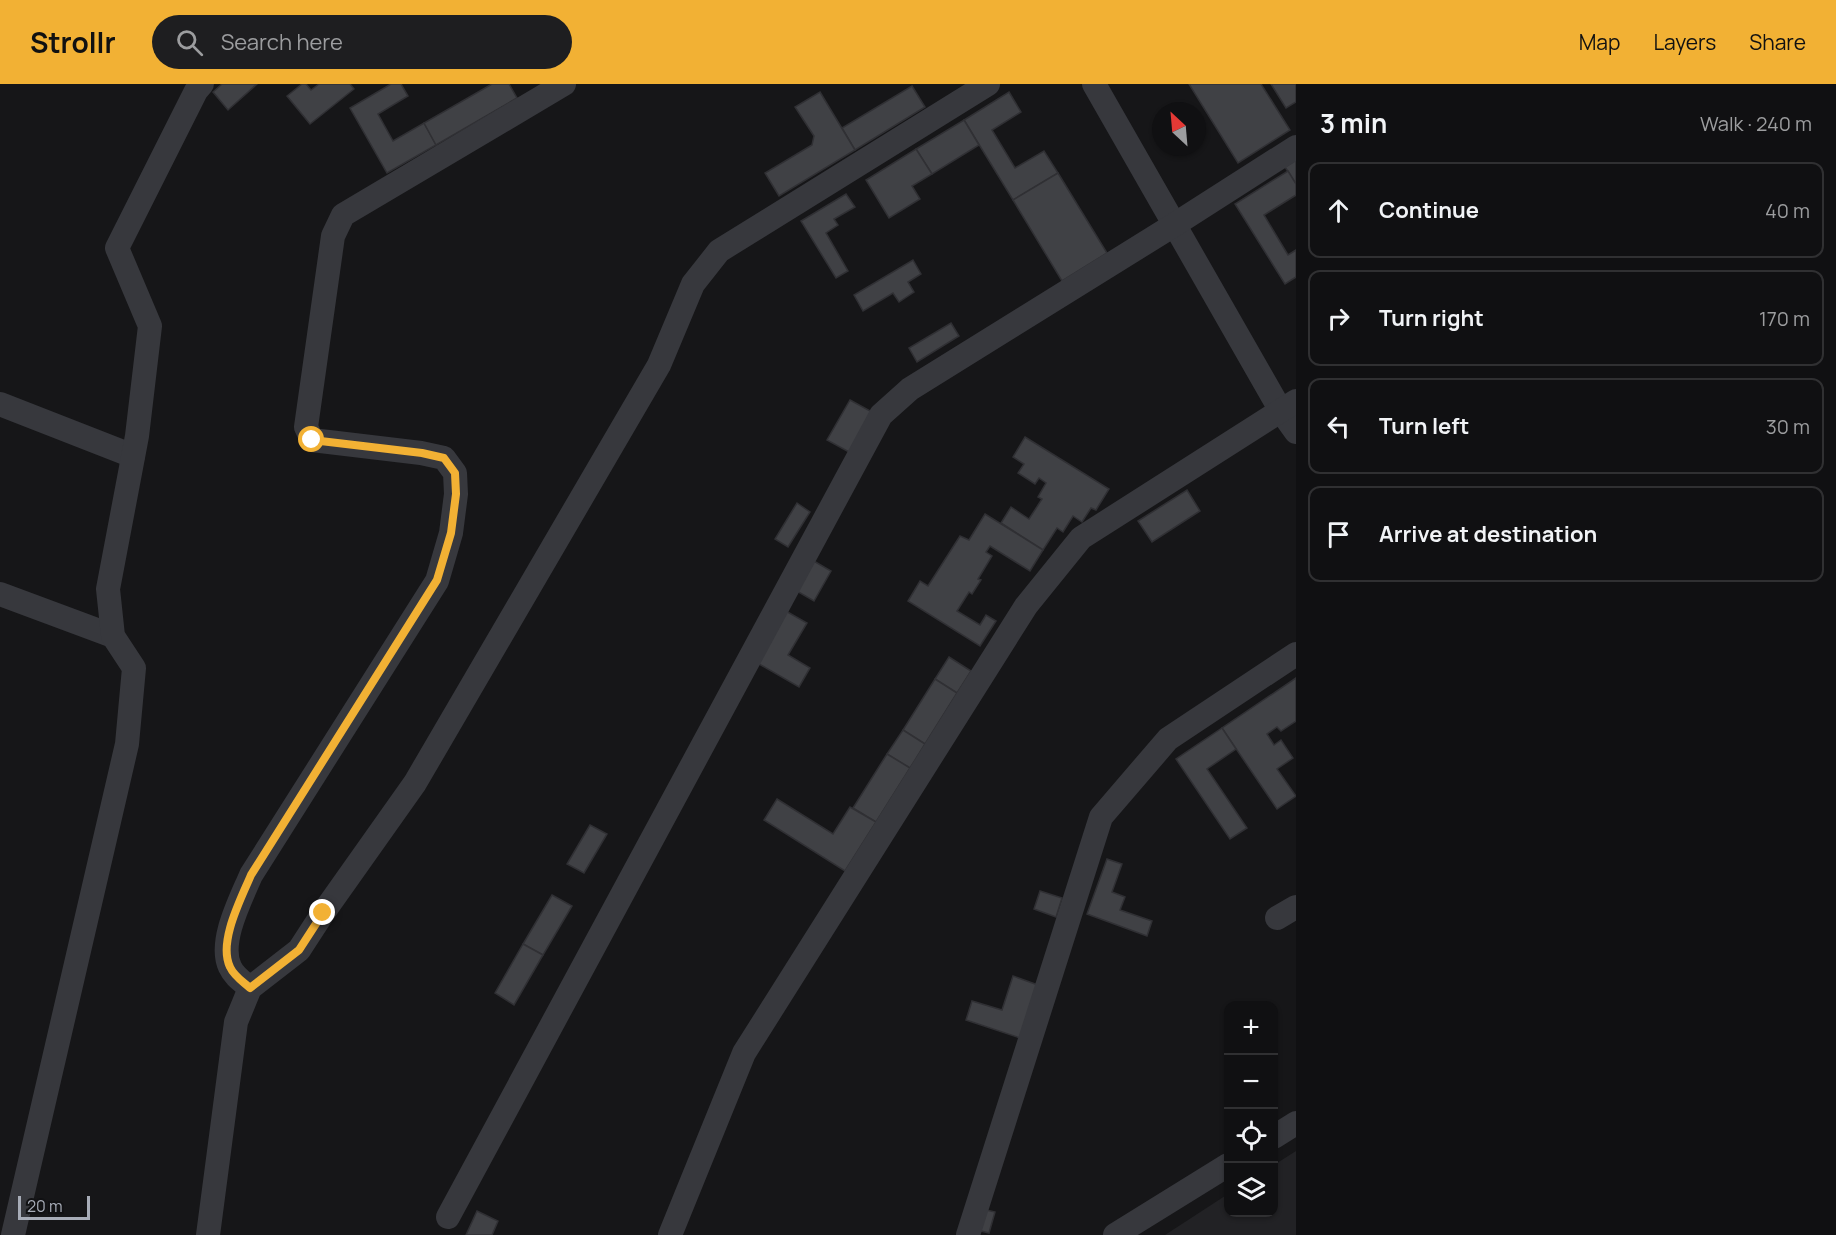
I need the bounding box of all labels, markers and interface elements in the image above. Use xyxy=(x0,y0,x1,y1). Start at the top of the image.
search box xyxy=(152,15,572,69)
text: Strollr xyxy=(30,23,116,61)
icon: search xyxy=(173,26,206,59)
text: Search here xyxy=(221,27,343,57)
text: Map xyxy=(1579,28,1620,56)
text: Layers xyxy=(1653,28,1716,56)
text: Share xyxy=(1749,28,1806,56)
north arrow xyxy=(1152,102,1206,156)
text: 3 min xyxy=(1320,105,1387,141)
text: Walk · 240 m xyxy=(1700,110,1812,137)
icon: ahead xyxy=(1322,194,1355,227)
text: Continue xyxy=(1379,195,1479,225)
text: 40 m xyxy=(1765,197,1810,224)
icon: right xyxy=(1322,302,1355,335)
text: Turn right xyxy=(1379,303,1484,333)
text: 170 m xyxy=(1759,305,1810,332)
icon: left xyxy=(1322,410,1355,443)
text: Turn left xyxy=(1379,411,1469,441)
text: 30 m xyxy=(1766,413,1810,440)
route start xyxy=(298,426,324,452)
icon: arrive xyxy=(1322,518,1355,551)
text: Arrive at destination xyxy=(1379,519,1597,549)
route end xyxy=(309,899,335,925)
map controls xyxy=(1224,1001,1278,1217)
button: + xyxy=(1224,1001,1278,1055)
button: − xyxy=(1224,1055,1278,1109)
button: locate xyxy=(1224,1109,1278,1163)
button: layers xyxy=(1224,1163,1278,1217)
scale bar xyxy=(18,1193,90,1220)
text: 20 m xyxy=(27,1195,63,1217)

